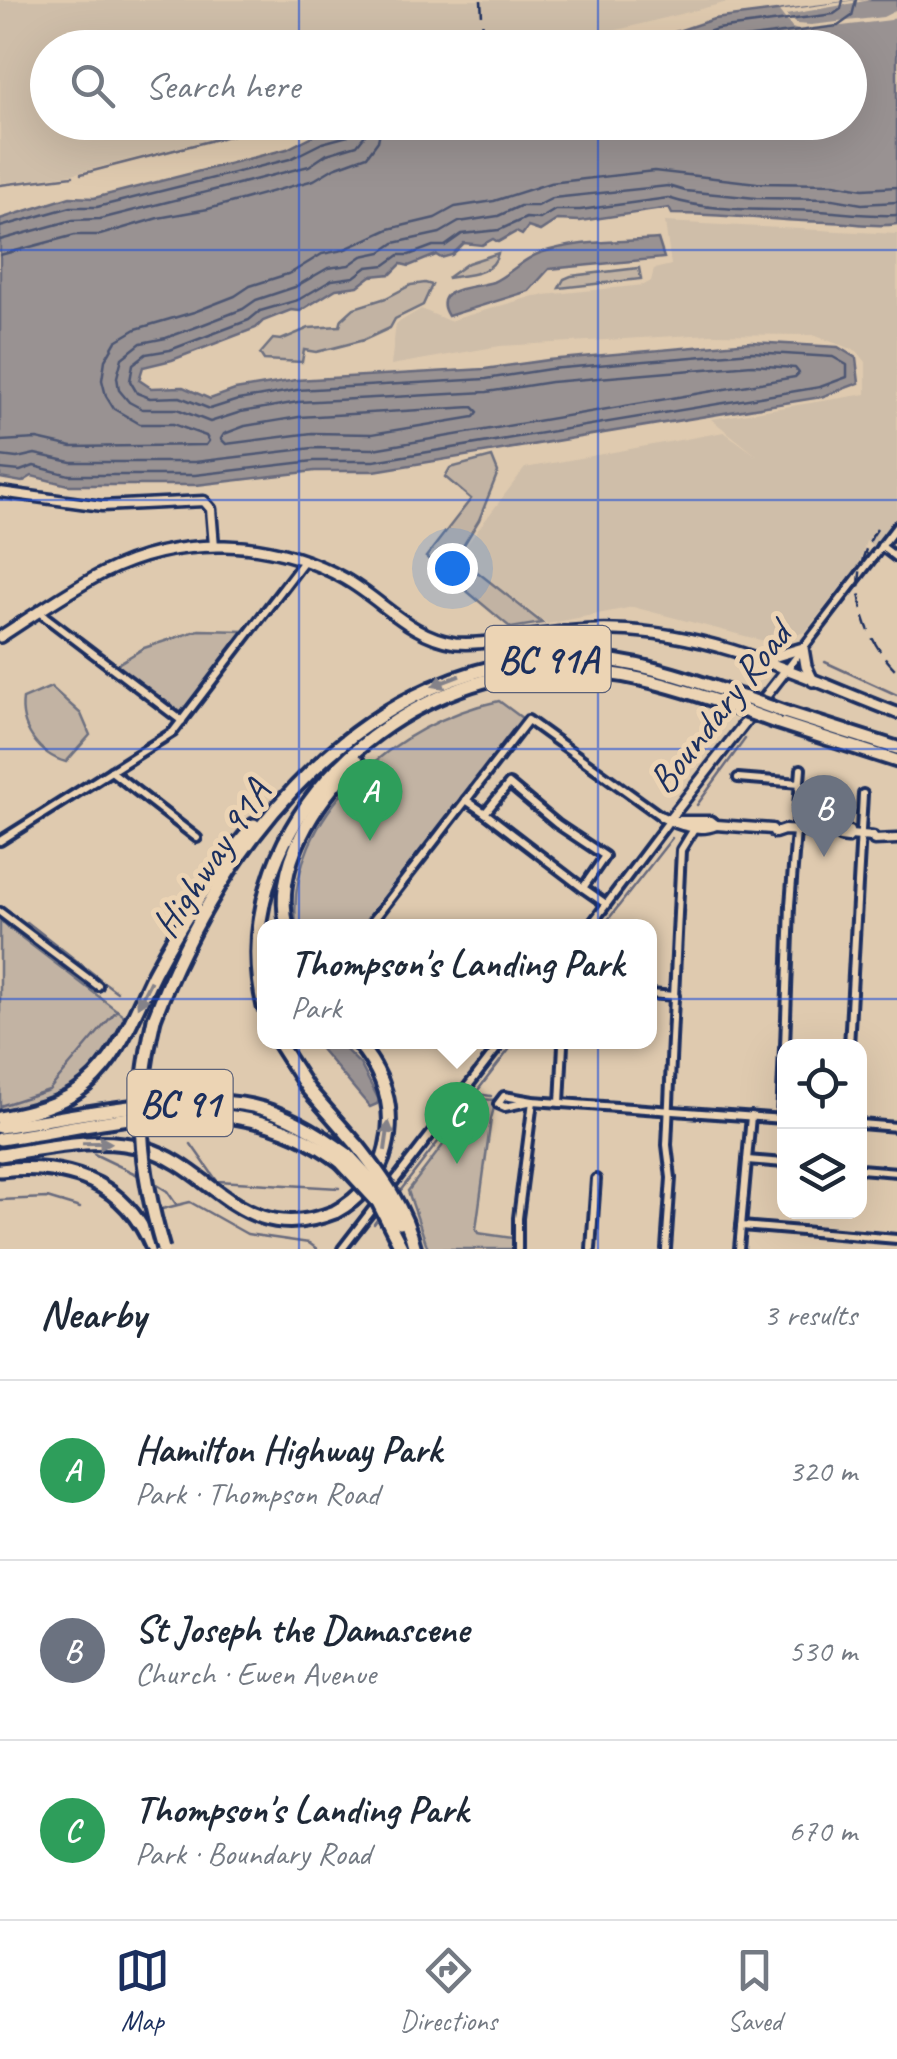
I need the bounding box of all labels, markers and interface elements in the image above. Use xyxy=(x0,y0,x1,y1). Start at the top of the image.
search box xyxy=(30,30,867,140)
icon: search xyxy=(65,58,120,113)
text: Search here xyxy=(145,62,300,109)
your location xyxy=(427,543,478,594)
street label: Boundary Road xyxy=(637,607,806,804)
road number: BC 91A xyxy=(486,626,610,692)
one-way arrow xyxy=(430,674,460,689)
pin: A xyxy=(338,758,402,841)
street label: Highway 91A xyxy=(140,769,283,947)
pin: B xyxy=(792,774,856,857)
popup xyxy=(257,919,657,1049)
text: Thompson's Landing Park xyxy=(291,940,623,987)
one-way arrow xyxy=(135,980,152,1009)
text: Park xyxy=(291,987,341,1028)
map controls xyxy=(777,1039,867,1219)
button: locate xyxy=(777,1039,867,1129)
road number: BC 91 xyxy=(128,1070,232,1136)
pin: C xyxy=(424,1082,490,1164)
one-way arrow xyxy=(380,1119,396,1151)
button: layers xyxy=(777,1129,867,1219)
one-way arrow xyxy=(81,1135,113,1151)
text: Nearby xyxy=(40,1288,146,1341)
text: 3 results xyxy=(763,1294,857,1335)
text: Hamilton Highway Park xyxy=(135,1426,441,1473)
text: A xyxy=(64,1450,81,1491)
text: 320 m xyxy=(788,1450,857,1491)
text: Park · Thompson Road xyxy=(135,1473,379,1514)
text: St Joseph the Damascene xyxy=(135,1606,469,1653)
text: B xyxy=(64,1630,81,1671)
text: 530 m xyxy=(788,1630,857,1671)
text: Church · Ewen Avenue xyxy=(135,1653,376,1694)
text: Thompson's Landing Park xyxy=(135,1786,468,1833)
text: C xyxy=(65,1810,80,1851)
text: 670 m xyxy=(788,1810,857,1851)
text: Park · Boundary Road xyxy=(135,1833,371,1874)
tab: Map xyxy=(115,1943,170,2038)
tab: Directions xyxy=(400,1943,497,2038)
tab: Saved xyxy=(727,1943,782,2038)

